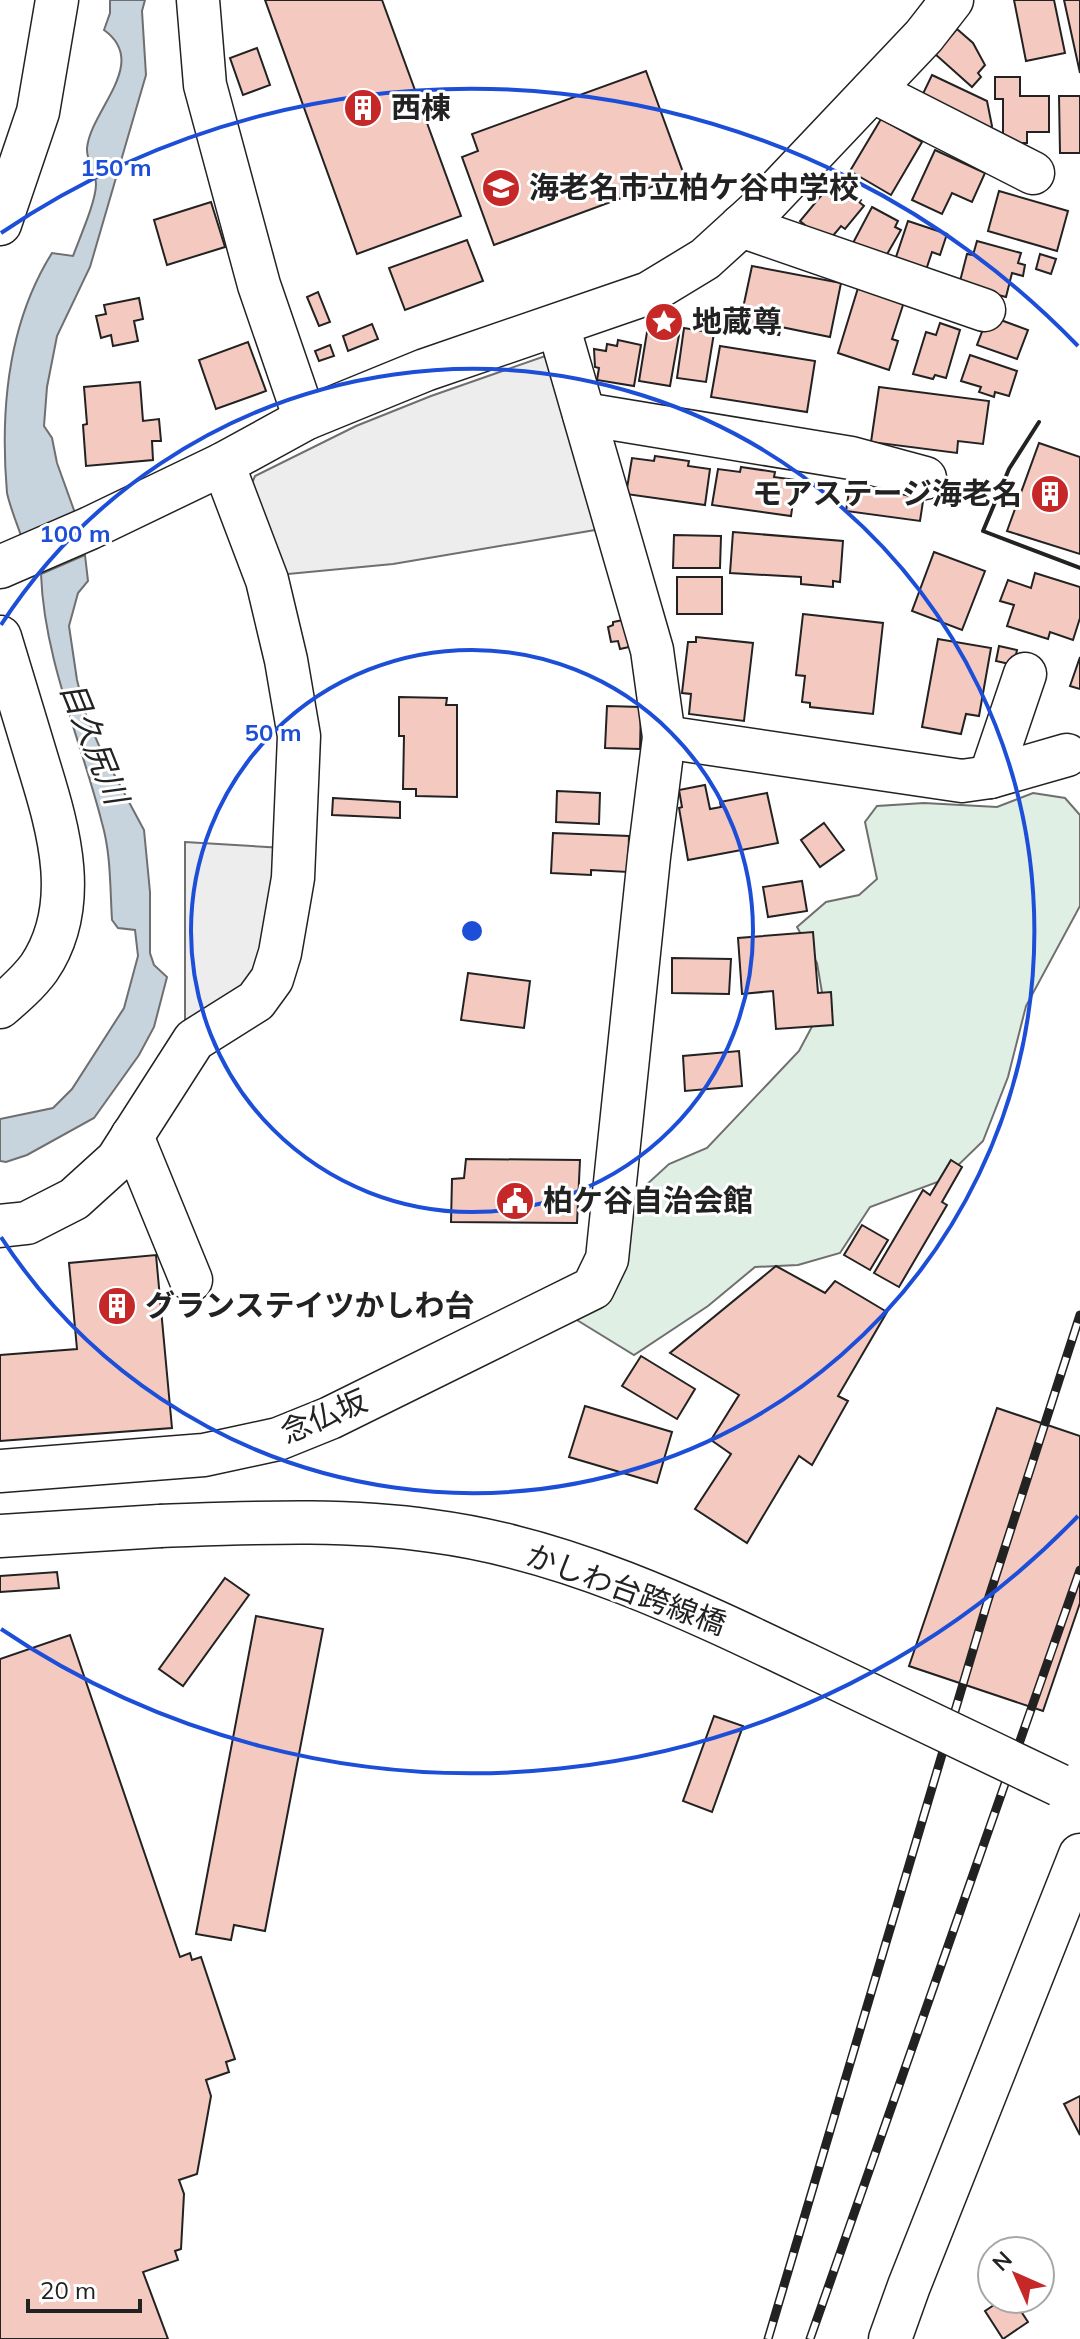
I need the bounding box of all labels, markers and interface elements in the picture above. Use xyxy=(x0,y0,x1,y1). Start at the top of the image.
building icon: 西棟 xyxy=(342,87,384,129)
place label: 西棟 xyxy=(391,88,451,126)
text: 150 m xyxy=(80,152,152,182)
school or university icon: 海老名市立柏ケ谷中学校 xyxy=(480,167,522,209)
place label: 海老名市立柏ケ谷中学校 xyxy=(529,168,859,206)
place icon: 地蔵尊 xyxy=(643,301,685,343)
place label: 地蔵尊 xyxy=(692,302,782,340)
building icon: モアステージ海老名 xyxy=(1029,473,1071,515)
place label: モアステージ海老名 xyxy=(753,474,1022,512)
text: 100 m xyxy=(39,518,111,548)
water label: 目久尻川 xyxy=(52,676,139,812)
text: 50 m xyxy=(245,717,301,747)
centre of rings xyxy=(458,917,486,945)
public building icon: 柏ケ谷自治会館 xyxy=(494,1180,536,1222)
place label: 柏ケ谷自治会館 xyxy=(543,1181,753,1219)
building icon: グランステイツかしわ台 xyxy=(96,1285,138,1327)
place label: グランステイツかしわ台 xyxy=(145,1286,474,1324)
street label: 念仏坂 xyxy=(275,1381,372,1451)
street label: かしわ台跨線橋 xyxy=(521,1535,732,1643)
north arrow xyxy=(976,2235,1056,2315)
text: N xyxy=(986,2245,1018,2277)
scale bar xyxy=(28,2263,140,2313)
text: 20 m xyxy=(40,2275,96,2305)

